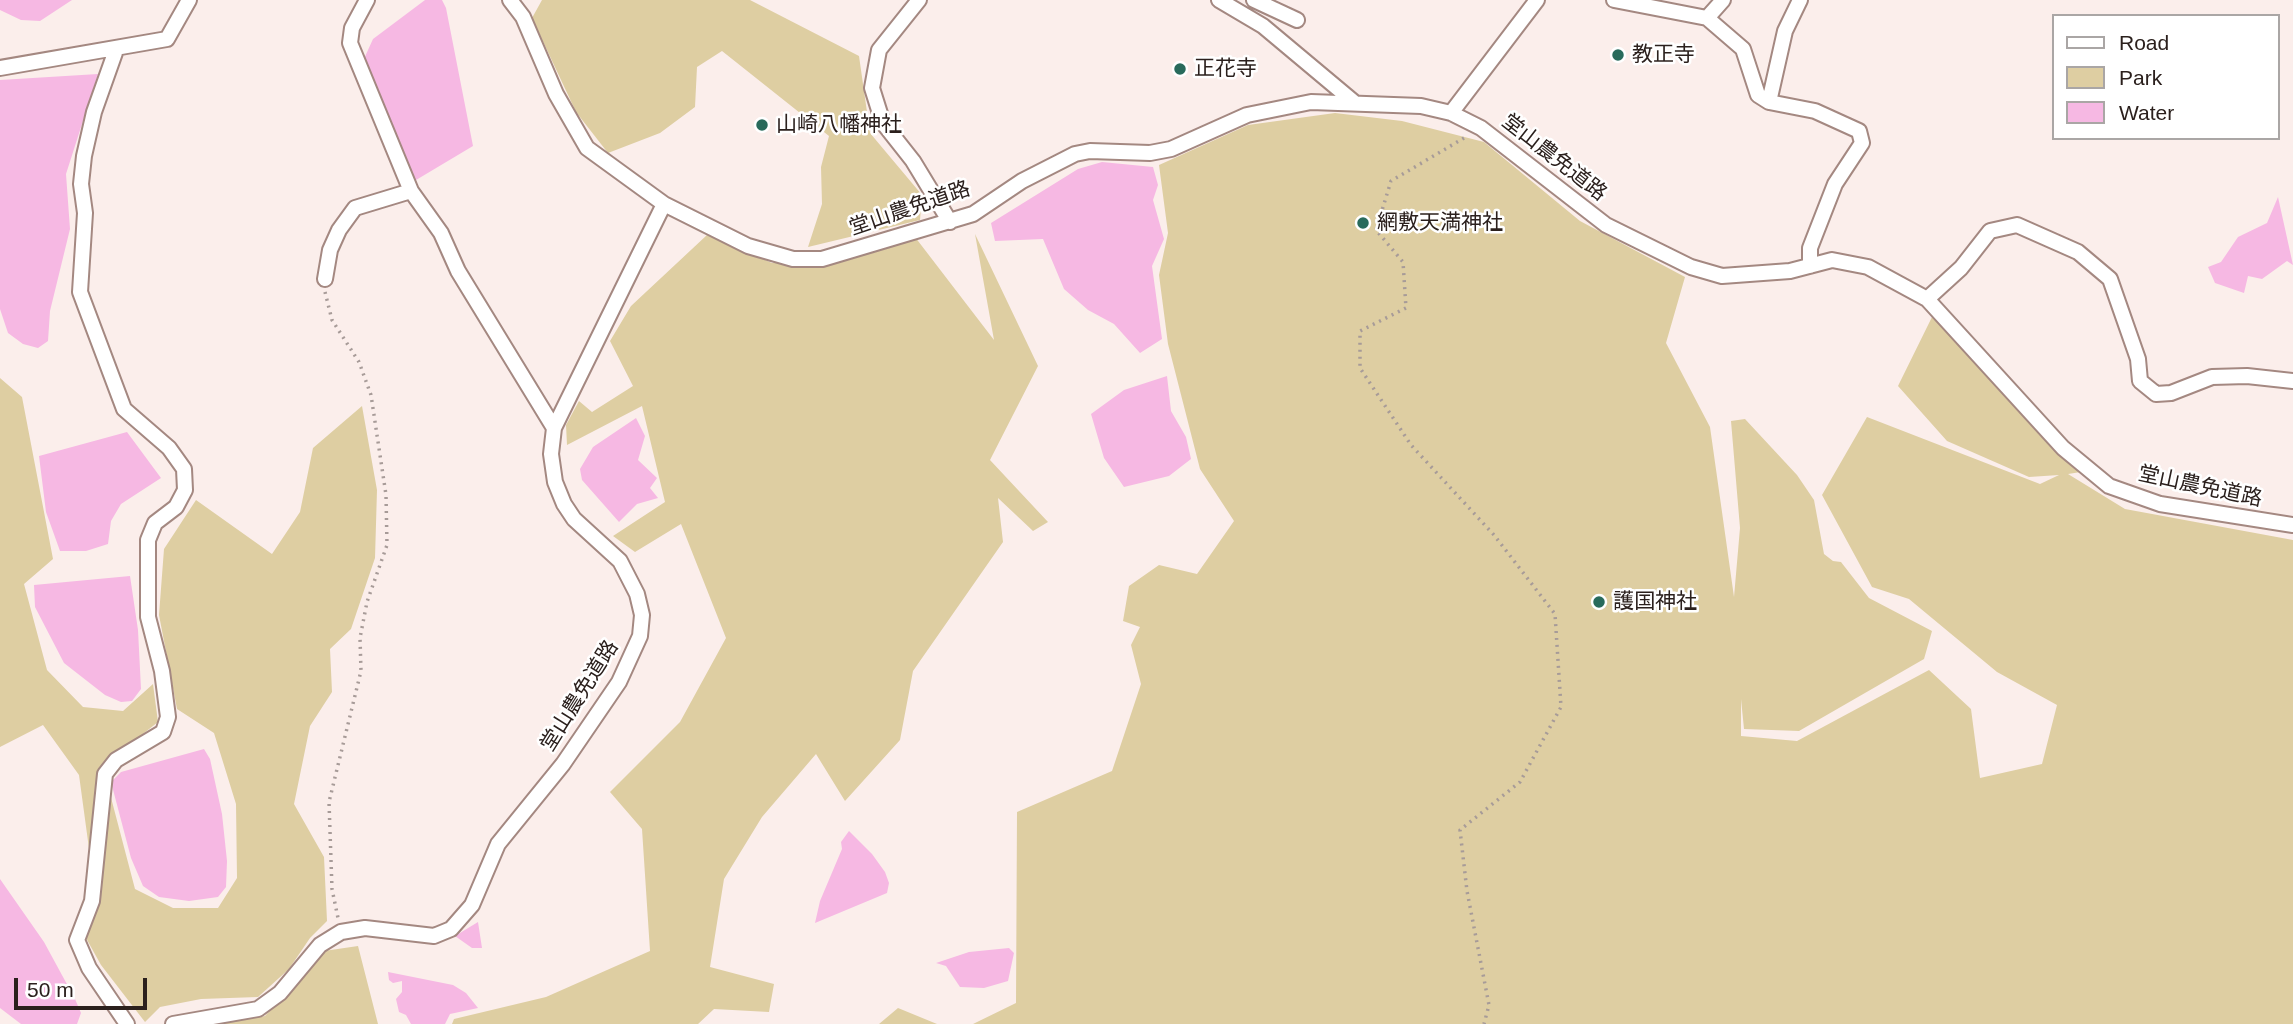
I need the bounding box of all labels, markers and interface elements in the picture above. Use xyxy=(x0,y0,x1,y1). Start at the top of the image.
legend xyxy=(2052,14,2279,140)
text: Road xyxy=(2119,31,2169,54)
place label: 教正寺 xyxy=(1632,42,1695,68)
marker: 教正寺 xyxy=(1610,47,1626,63)
place label: 正花寺 xyxy=(1194,56,1257,82)
marker: 正花寺 xyxy=(1172,61,1188,77)
text: Park xyxy=(2119,66,2162,89)
text: Water xyxy=(2119,101,2174,124)
street label: 堂山農免道路 xyxy=(1497,109,1611,207)
place label: 山崎八幡神社 xyxy=(776,112,902,138)
marker: 山崎八幡神社 xyxy=(754,117,770,133)
street label: 堂山農免道路 xyxy=(846,177,974,241)
place label: 網敷天満神社 xyxy=(1377,210,1503,236)
marker: 網敷天満神社 xyxy=(1355,215,1371,231)
street label: 堂山農免道路 xyxy=(2136,462,2264,512)
place label: 護国神社 xyxy=(1613,589,1697,615)
marker: 護国神社 xyxy=(1591,594,1607,610)
street label: 堂山農免道路 xyxy=(536,636,624,756)
scale bar xyxy=(18,964,150,1008)
text: 50 m xyxy=(27,978,74,1001)

